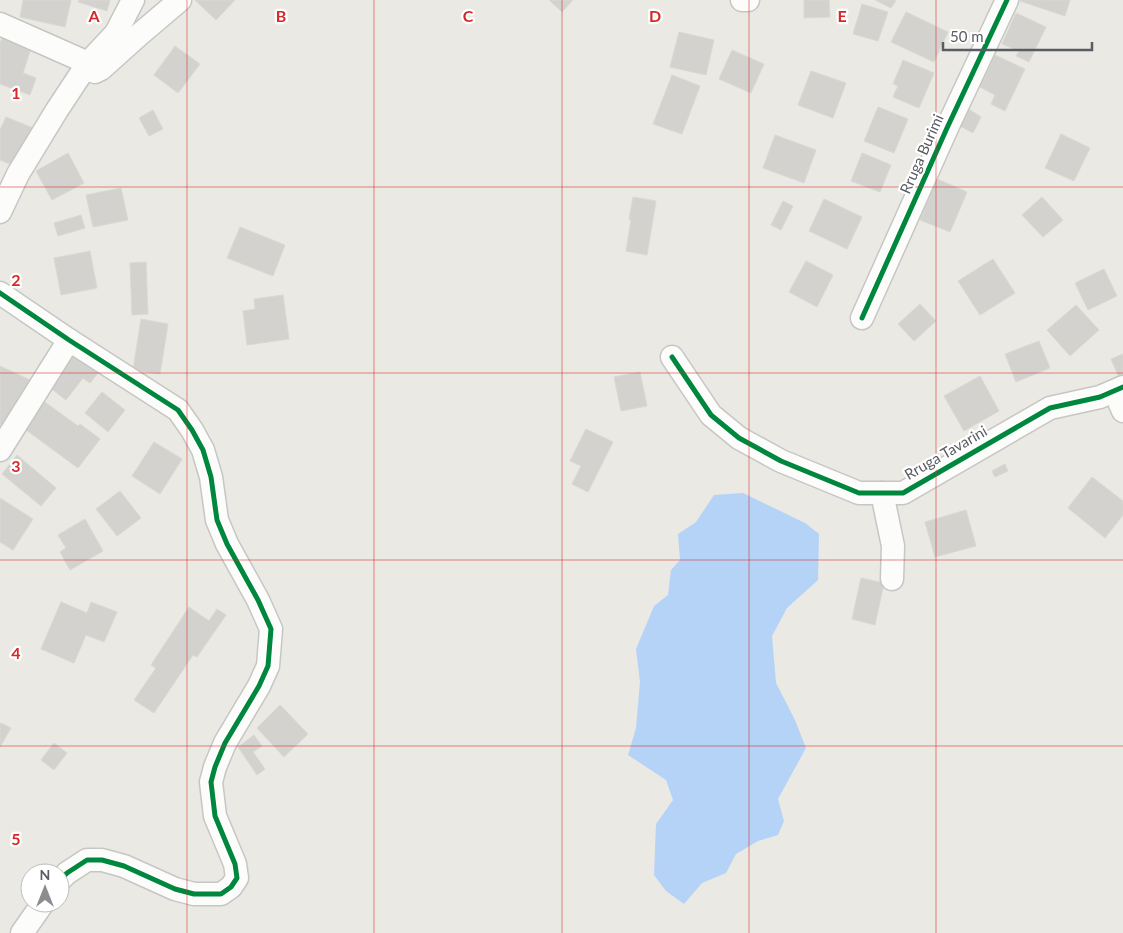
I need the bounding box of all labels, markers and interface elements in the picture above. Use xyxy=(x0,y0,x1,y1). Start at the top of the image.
text: A xyxy=(87,6,100,25)
text: B xyxy=(276,6,286,25)
text: C xyxy=(463,6,474,25)
text: D xyxy=(649,6,661,25)
text: E xyxy=(837,6,847,25)
scale bar xyxy=(943,20,1092,52)
text: 50 m xyxy=(950,27,984,45)
text: 1 xyxy=(11,83,21,102)
street label: Rruga Burimi xyxy=(896,111,947,196)
text: 2 xyxy=(11,270,21,289)
street label: Rruga Tavarini xyxy=(901,421,990,483)
text: 3 xyxy=(11,456,21,475)
text: 4 xyxy=(11,643,21,662)
text: 5 xyxy=(11,829,21,848)
north arrow xyxy=(20,863,70,913)
text: N xyxy=(40,866,50,883)

